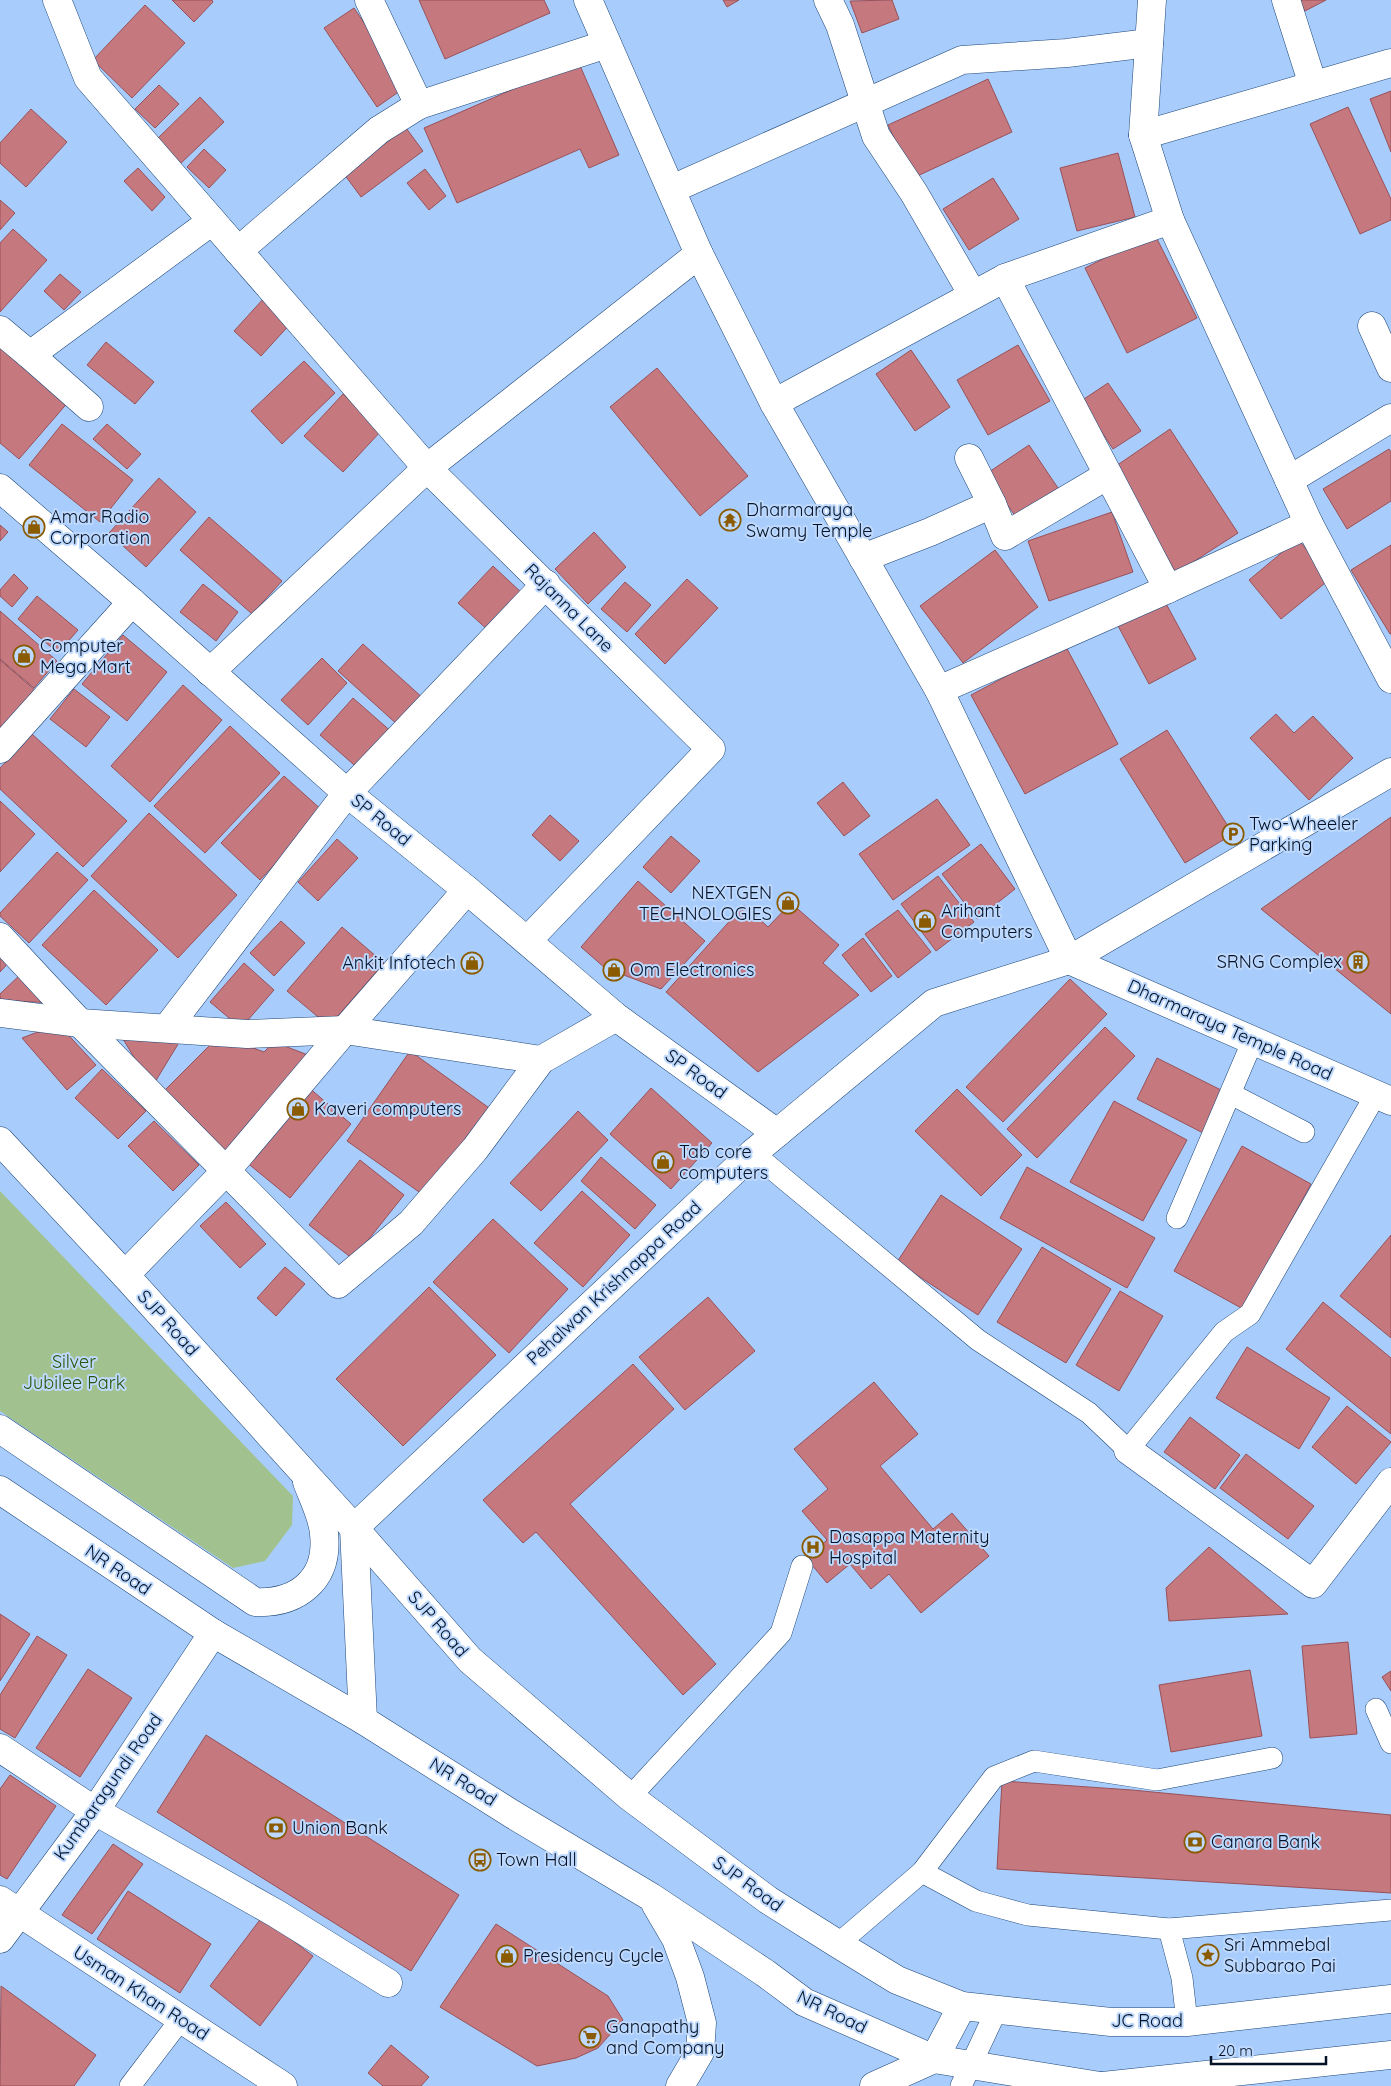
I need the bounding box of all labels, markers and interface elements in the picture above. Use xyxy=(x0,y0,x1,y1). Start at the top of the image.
place label: Dharmaraya Swamy Temple xyxy=(746,498,872,542)
place label: Amar Radio Corporation xyxy=(50,505,150,549)
temple icon: Dharmaraya Swamy Temple xyxy=(718,508,742,532)
shop icon: Amar Radio Corporation xyxy=(22,515,46,539)
street label: Rajanna Lane xyxy=(520,558,619,657)
place label: Computer Mega Mart xyxy=(40,634,131,678)
shop icon: Computer Mega Mart xyxy=(12,644,36,668)
street label: SP Road xyxy=(347,789,416,851)
place label: Two-Wheeler Parking xyxy=(1249,812,1358,856)
parking icon: Two-Wheeler Parking xyxy=(1221,822,1245,846)
place label: NEXTGEN TECHNOLOGIES xyxy=(639,881,772,925)
shop icon: NEXTGEN TECHNOLOGIES xyxy=(776,891,800,915)
place label: Arihant Computers xyxy=(941,899,1033,943)
shop icon: Arihant Computers xyxy=(913,909,937,933)
place label: SRNG Complex xyxy=(1217,950,1342,973)
building icon: SRNG Complex xyxy=(1346,950,1370,974)
place label: Ankit Infotech xyxy=(342,951,456,974)
shop icon: Ankit Infotech xyxy=(460,951,484,975)
shop icon: Om Electronics xyxy=(602,958,626,982)
place label: Om Electronics xyxy=(630,958,754,981)
street label: Dharmaraya Temple Road xyxy=(1124,974,1336,1085)
street label: SP Road xyxy=(661,1044,732,1104)
shop icon: Kaveri computers xyxy=(286,1097,310,1121)
place label: Kaveri computers xyxy=(314,1097,461,1120)
place label: Tab core computers xyxy=(679,1140,768,1184)
shop icon: Tab core computers xyxy=(651,1150,675,1174)
street label: Pehalwan Krishnappa Road xyxy=(521,1196,706,1370)
street label: SJP Road xyxy=(133,1285,204,1360)
park label: Silver Jubilee Park xyxy=(23,1350,125,1394)
place label: Dasappa Maternity Hospital xyxy=(829,1525,989,1569)
hospital icon: Dasappa Maternity Hospital xyxy=(801,1535,825,1559)
street label: NR Road xyxy=(81,1539,156,1600)
street label: SJP Road xyxy=(403,1586,474,1662)
street label: Kumbaragundi Road xyxy=(48,1709,167,1865)
street label: NR Road xyxy=(425,1752,501,1811)
bank icon: Union Bank xyxy=(264,1816,288,1840)
place label: Union Bank xyxy=(292,1816,388,1839)
bank icon: Canara Bank xyxy=(1183,1830,1207,1854)
place label: Canara Bank xyxy=(1211,1830,1320,1853)
bus stop icon: Town Hall xyxy=(468,1848,492,1872)
place label: Town Hall xyxy=(496,1848,577,1871)
street label: SJP Road xyxy=(709,1851,788,1917)
place label: Sri Ammebal Subbarao Pai xyxy=(1224,1933,1336,1977)
street label: Usman Khan Road xyxy=(69,1940,213,2045)
place icon: Sri Ammebal Subbarao Pai xyxy=(1196,1943,1220,1967)
shop icon: Presidency Cycle xyxy=(495,1944,519,1968)
place label: Presidency Cycle xyxy=(523,1944,664,1967)
street label: NR Road xyxy=(794,1985,871,2038)
street label: JC Road xyxy=(1111,2009,1183,2032)
place label: Ganapathy and Company xyxy=(606,2015,725,2059)
supermarket icon: Ganapathy and Company xyxy=(578,2025,602,2049)
scale bar xyxy=(1211,2034,1326,2066)
text: 20 m xyxy=(1218,2041,1253,2060)

